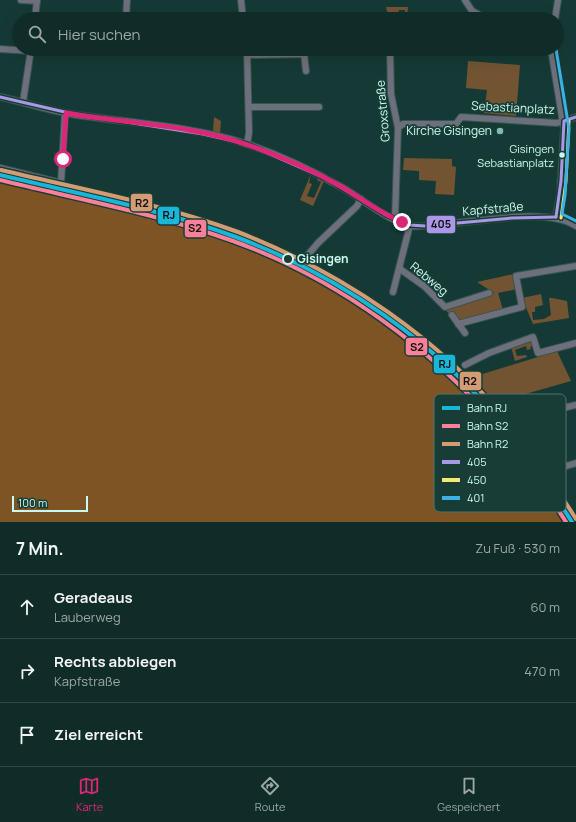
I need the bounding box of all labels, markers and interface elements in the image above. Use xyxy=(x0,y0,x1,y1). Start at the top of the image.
search box xyxy=(12,12,564,56)
icon: search xyxy=(26,23,48,45)
text: Hier suchen xyxy=(58,24,140,45)
street label: Groxstraße xyxy=(371,79,394,143)
street label: Sebastianplatz xyxy=(471,97,555,118)
place label: Kirche Gisingen xyxy=(406,122,492,139)
marker: Kirche Gisingen xyxy=(495,126,505,136)
place label: Gisingen Sebastianplatz xyxy=(477,141,554,170)
route start xyxy=(54,150,72,168)
marker: Gisingen Sebastianplatz xyxy=(557,150,567,160)
line badge: R2 xyxy=(130,193,153,212)
text: R2 xyxy=(135,195,149,210)
street label: Kapfstraße xyxy=(462,197,524,220)
line badge: RJ xyxy=(157,206,180,225)
text: RJ xyxy=(163,207,175,222)
route end xyxy=(393,213,411,231)
line badge: 405 xyxy=(426,215,456,234)
text: 405 xyxy=(431,216,451,231)
line badge: S2 xyxy=(184,219,207,238)
text: S2 xyxy=(188,220,202,235)
place label: Gisingen xyxy=(297,250,348,267)
marker: Gisingen xyxy=(282,253,294,265)
street label: Rebweg xyxy=(407,258,452,299)
line badge: S2 xyxy=(405,337,428,356)
text: S2 xyxy=(410,339,424,354)
line badge: RJ xyxy=(433,354,456,374)
text: RJ xyxy=(439,356,451,371)
line badge: R2 xyxy=(459,371,482,391)
text: R2 xyxy=(463,373,477,388)
legend xyxy=(434,394,566,512)
text: Bahn RJ xyxy=(467,400,507,415)
text: Bahn S2 xyxy=(467,418,508,433)
text: Bahn R2 xyxy=(467,436,508,451)
text: 405 xyxy=(467,454,487,469)
text: 450 xyxy=(467,472,487,487)
text: 401 xyxy=(467,490,485,505)
scale bar xyxy=(12,494,88,513)
text: 100 m xyxy=(18,495,47,510)
text: 7 Min. xyxy=(16,537,64,560)
text: Zu Fuß · 530 m xyxy=(475,539,560,557)
text: Geradeaus xyxy=(54,587,133,608)
icon: ahead xyxy=(16,596,38,618)
text: 60 m xyxy=(530,598,560,616)
text: Lauberweg xyxy=(54,608,121,626)
text: Rechts abbiegen xyxy=(54,651,176,672)
icon: right xyxy=(16,660,38,682)
text: 470 m xyxy=(524,662,560,680)
text: Kapfstraße xyxy=(54,672,120,690)
icon: arrive xyxy=(16,724,38,746)
text: Ziel erreicht xyxy=(54,724,143,745)
tab: Karte xyxy=(76,775,103,814)
tab: Route xyxy=(255,775,285,814)
tab: Gespeichert xyxy=(437,775,500,814)

